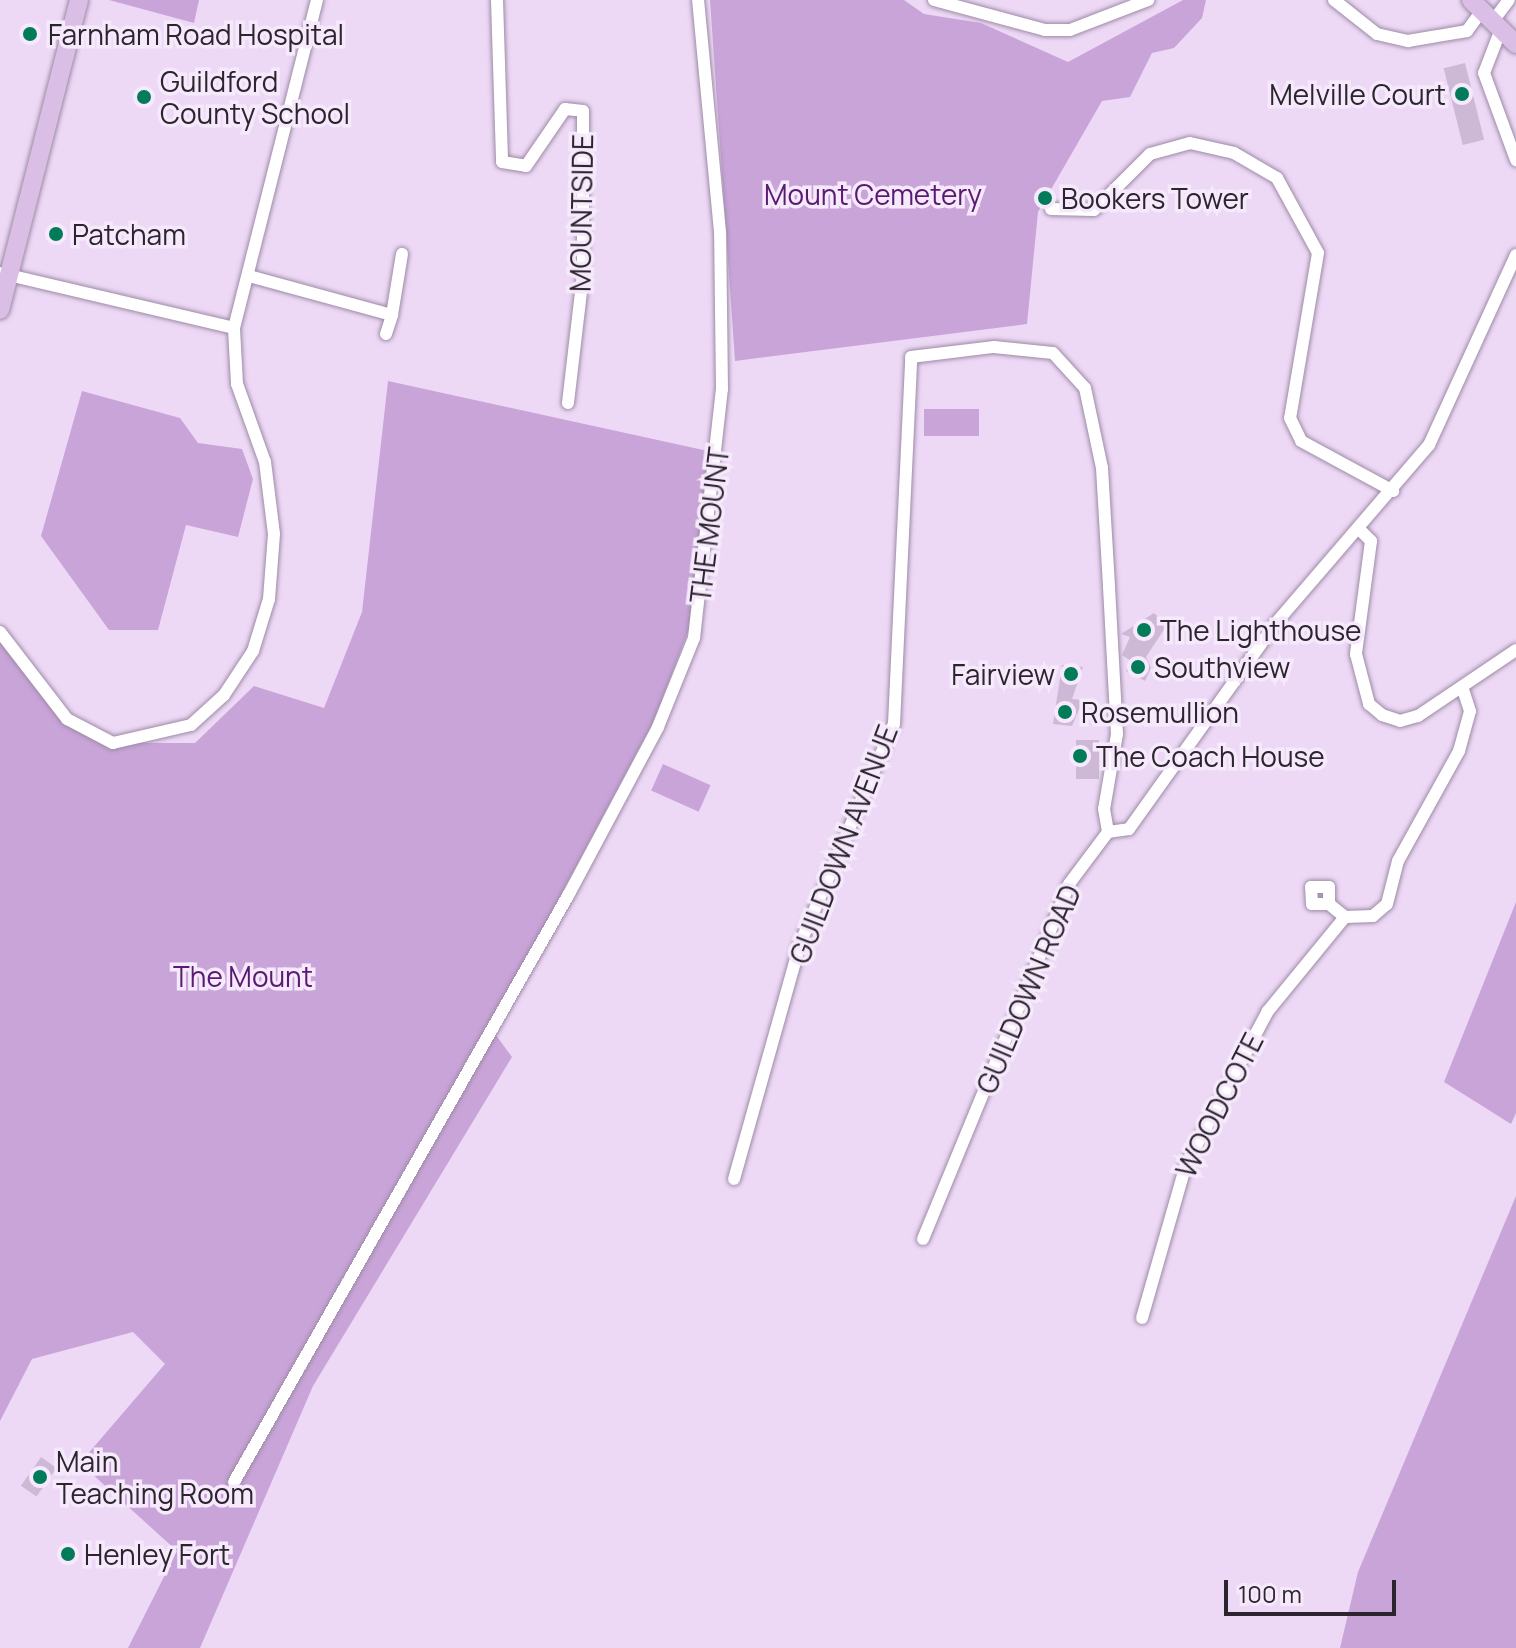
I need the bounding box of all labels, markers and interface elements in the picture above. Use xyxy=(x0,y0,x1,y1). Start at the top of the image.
place label: Farnham Road Hospital xyxy=(48,17,344,51)
marker: Farnham Road Hospital xyxy=(19,23,41,45)
place label: Guildford County School xyxy=(160,64,350,130)
place label: Melville Court xyxy=(1269,77,1446,111)
marker: Melville Court xyxy=(1453,85,1471,103)
marker: Guildford County School xyxy=(135,88,153,106)
street label: MOUNTSIDE xyxy=(563,134,599,292)
park label: Mount Cemetery xyxy=(764,177,982,211)
place label: Bookers Tower xyxy=(1061,181,1249,215)
marker: Bookers Tower xyxy=(1036,189,1054,207)
place label: Patcham xyxy=(72,217,186,251)
marker: Patcham xyxy=(47,225,65,243)
street label: THE MOUNT xyxy=(683,445,735,605)
place label: The Lighthouse xyxy=(1160,613,1361,647)
marker: The Lighthouse xyxy=(1135,621,1153,639)
place label: Southview xyxy=(1154,650,1290,684)
place label: Fairview xyxy=(951,657,1055,691)
marker: Southview xyxy=(1129,658,1147,676)
marker: Fairview xyxy=(1062,665,1080,683)
place label: Rosemullion xyxy=(1081,695,1239,729)
marker: Rosemullion xyxy=(1056,703,1074,721)
street label: GUILDOWN AVENUE xyxy=(782,720,904,968)
place label: The Coach House xyxy=(1096,739,1325,773)
marker: The Coach House xyxy=(1071,747,1089,765)
street label: GUILDOWN ROAD xyxy=(969,880,1087,1098)
park label: The Mount xyxy=(173,959,313,993)
street label: WOODCOTE xyxy=(1168,1027,1270,1183)
place label: Main Teaching Room xyxy=(56,1444,254,1510)
marker: Main Teaching Room xyxy=(31,1468,49,1486)
place label: Henley Fort xyxy=(84,1537,230,1571)
marker: Henley Fort xyxy=(59,1545,77,1563)
scale bar xyxy=(1228,1564,1400,1614)
text: 100 m xyxy=(1238,1577,1302,1610)

